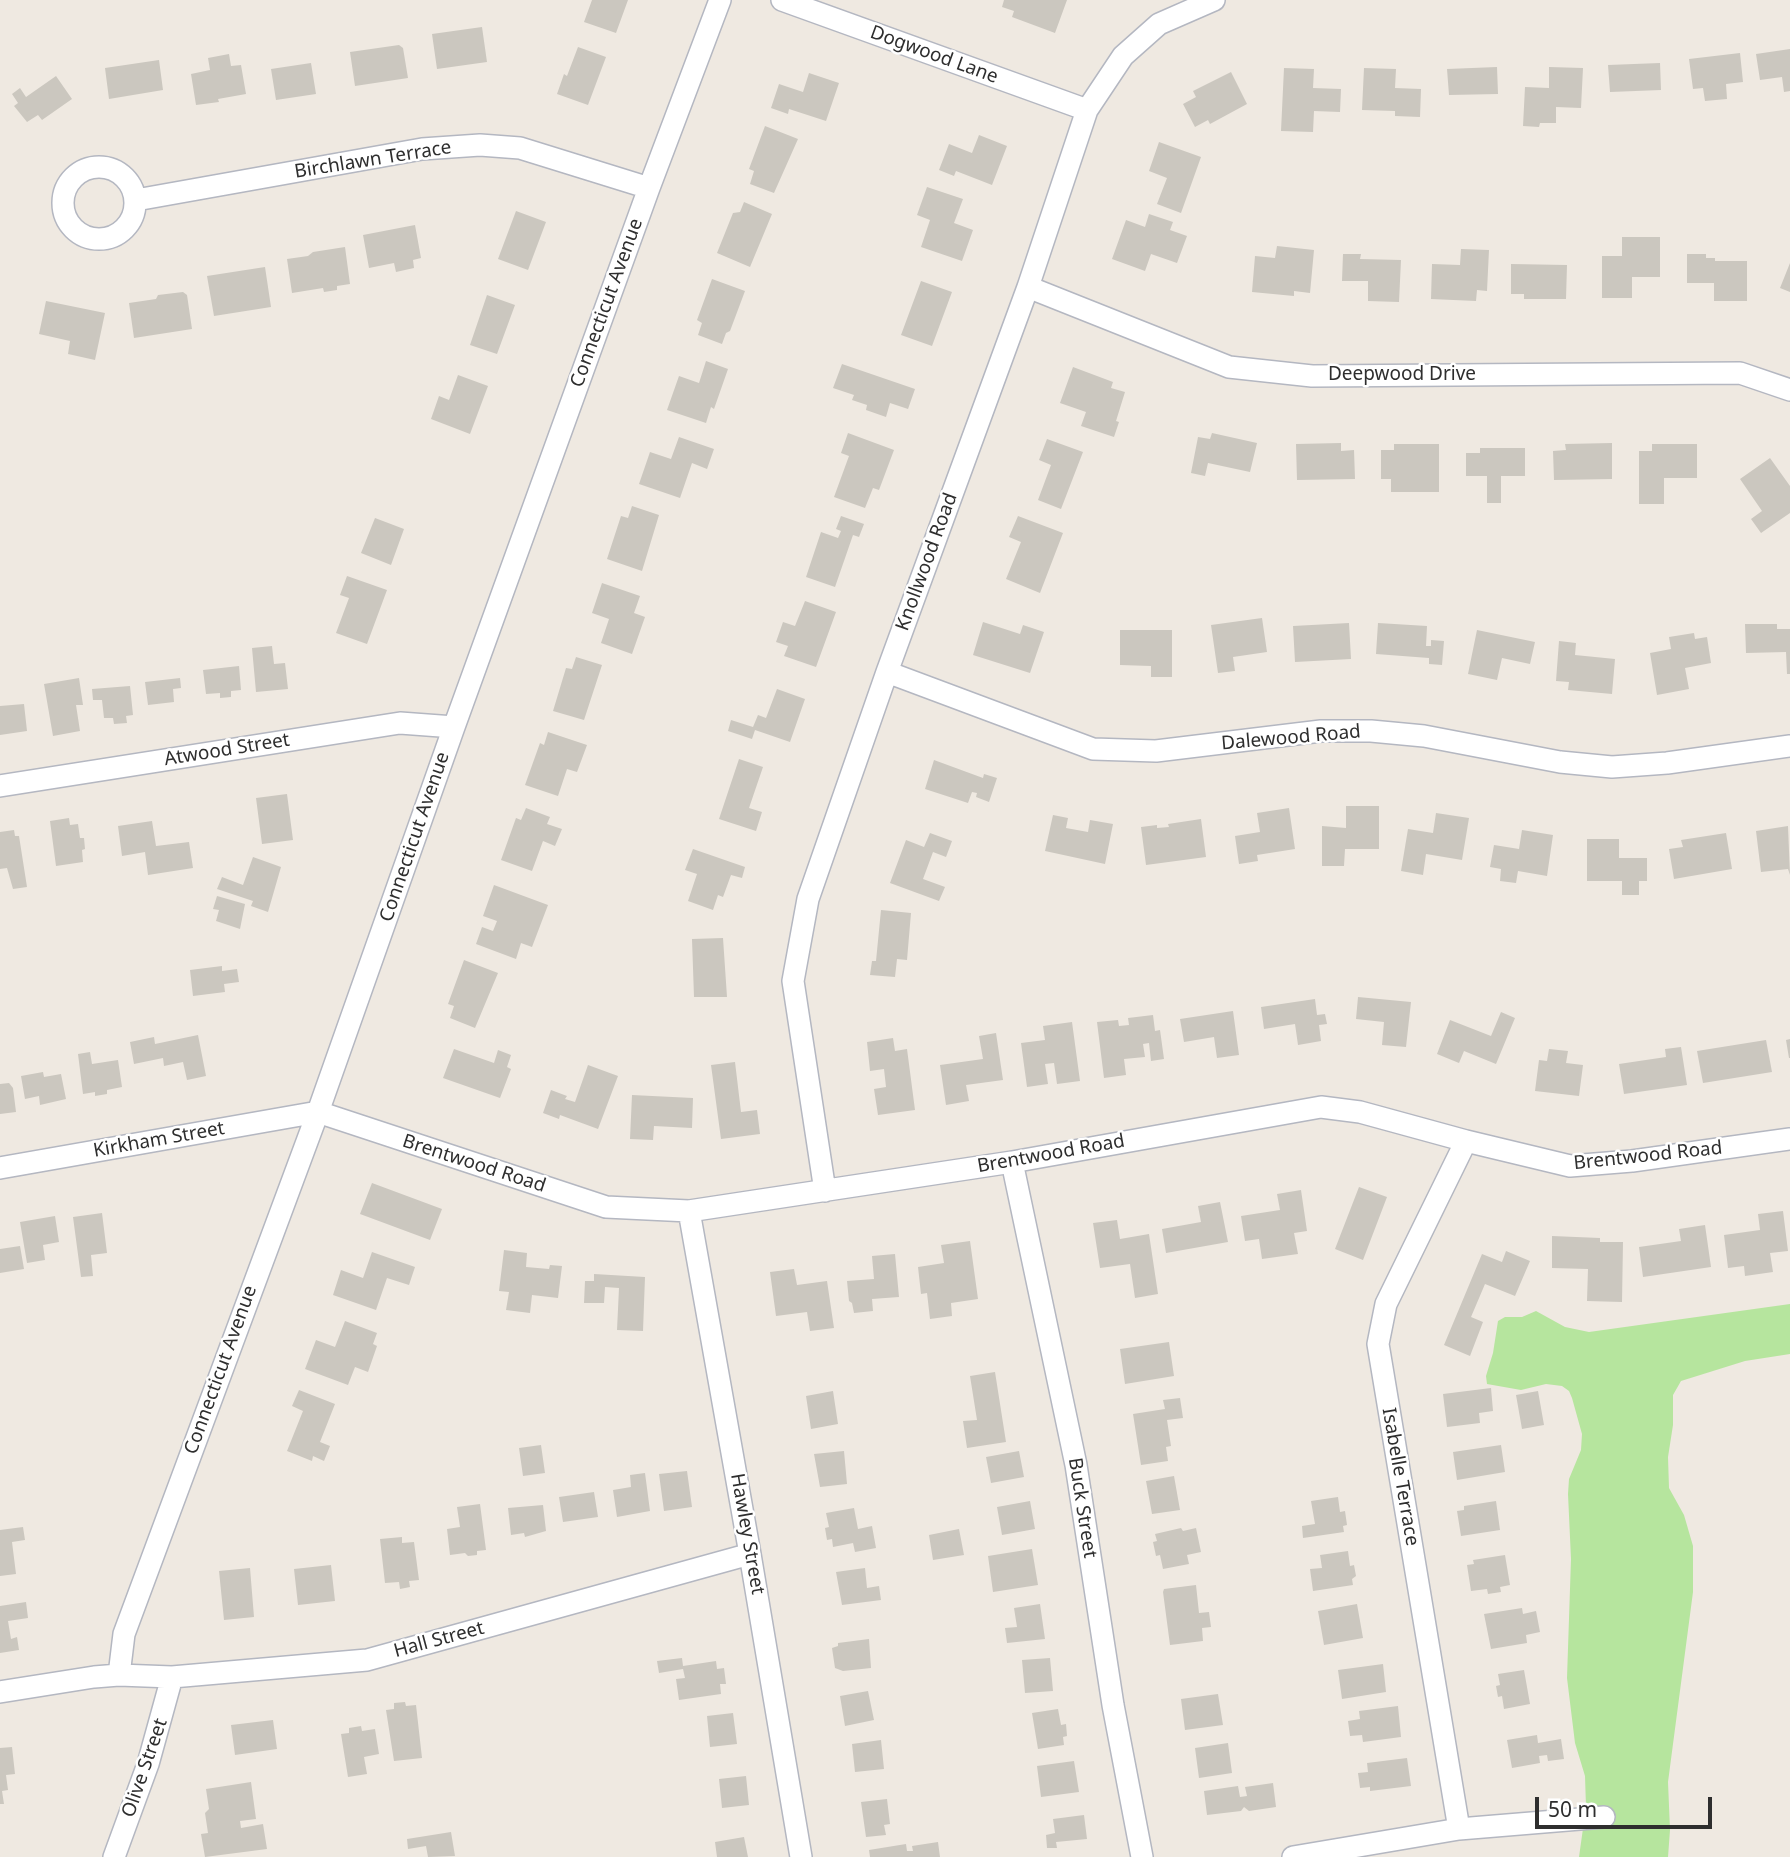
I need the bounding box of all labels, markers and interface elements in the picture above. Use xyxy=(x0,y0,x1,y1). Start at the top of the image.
street label: Dogwood Lane xyxy=(867,21,1001,89)
street label: Birchlawn Terrace xyxy=(293,136,453,184)
street label: Connecticut Avenue xyxy=(566,215,648,391)
street label: Deepwood Drive xyxy=(1328,364,1476,386)
street label: Knollwood Road xyxy=(891,490,963,634)
street label: Dalewood Road xyxy=(1220,721,1362,755)
street label: Atwood Street xyxy=(163,729,291,771)
street label: Connecticut Avenue xyxy=(375,749,455,925)
street label: Kirkham Street xyxy=(92,1117,226,1163)
street label: Brentwood Road xyxy=(399,1130,549,1198)
street label: Brentwood Road xyxy=(975,1130,1127,1178)
street label: Brentwood Road xyxy=(1573,1137,1723,1175)
street label: Connecticut Avenue xyxy=(180,1282,262,1458)
street label: Isabelle Terrace xyxy=(1377,1406,1423,1548)
street label: Buck Street xyxy=(1063,1456,1101,1560)
street label: Hawley Street xyxy=(725,1472,769,1596)
street label: Hall Street xyxy=(391,1617,487,1663)
street label: Olive Street xyxy=(117,1716,173,1820)
scale bar xyxy=(1538,1784,1715,1828)
text: 50 m xyxy=(1548,1795,1597,1823)

